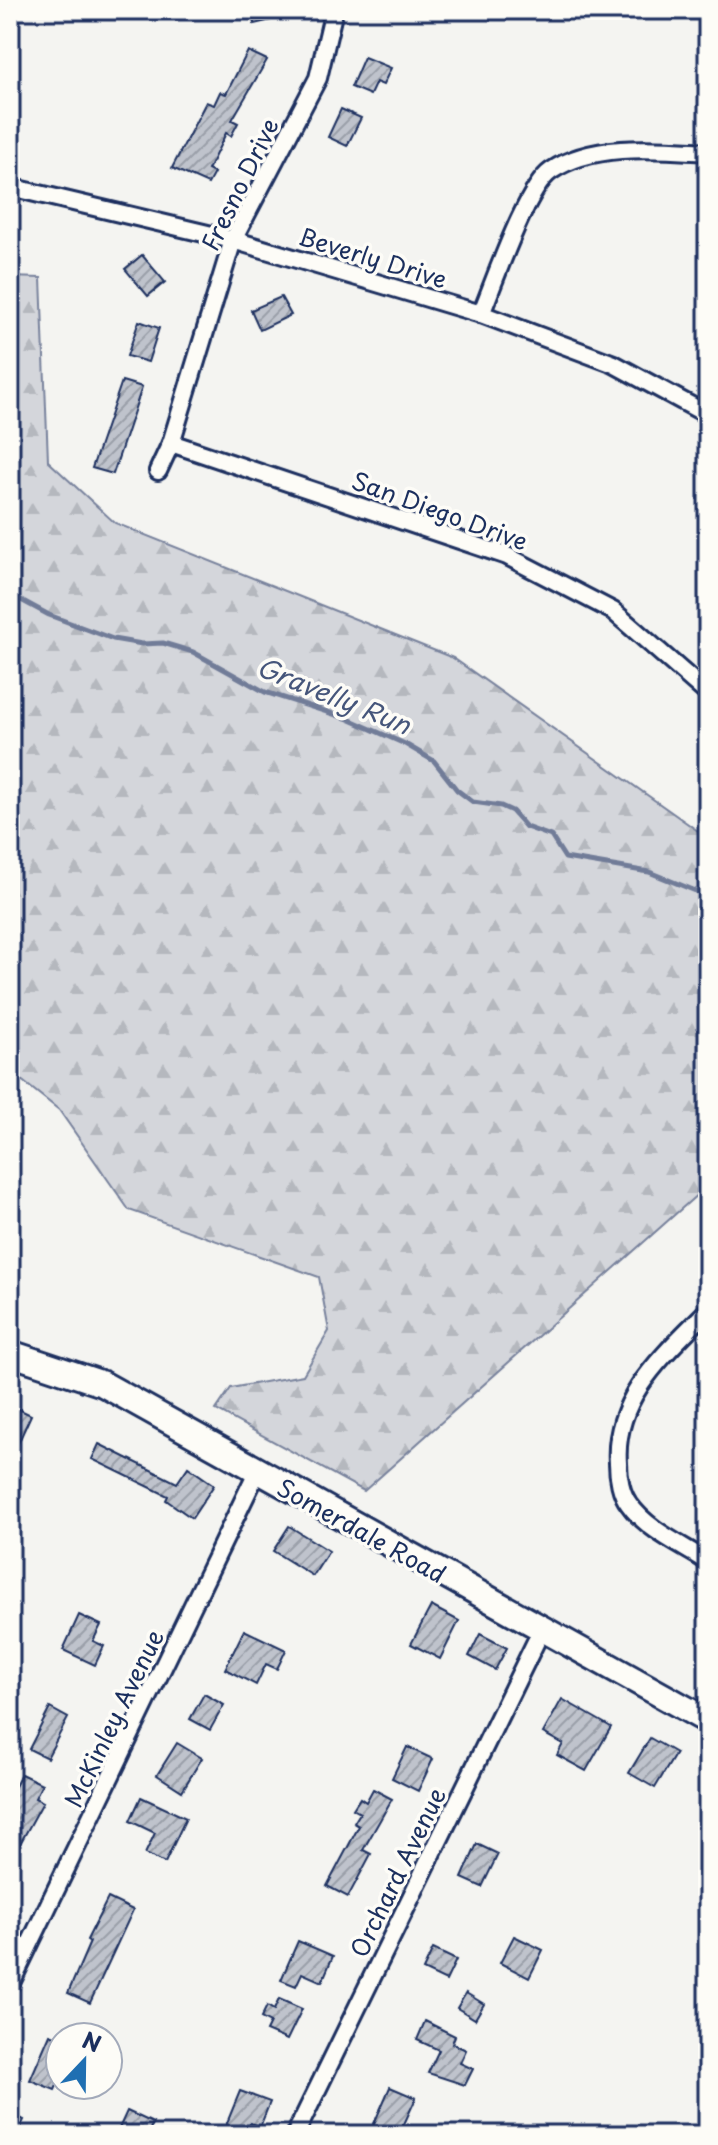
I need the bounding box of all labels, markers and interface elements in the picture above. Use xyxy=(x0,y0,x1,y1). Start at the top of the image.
street label: Fresno Drive xyxy=(191,111,287,257)
street label: Beverly Drive xyxy=(294,217,452,297)
street label: San Diego Drive xyxy=(347,461,533,559)
water label: Gravelly Run xyxy=(251,647,417,744)
street label: Somerdale Road xyxy=(271,1469,453,1591)
street label: McKinley Avenue xyxy=(54,1623,172,1813)
street label: Orchard Avenue xyxy=(340,1781,454,1963)
north arrow xyxy=(44,2021,124,2101)
text: N xyxy=(78,2023,106,2060)

